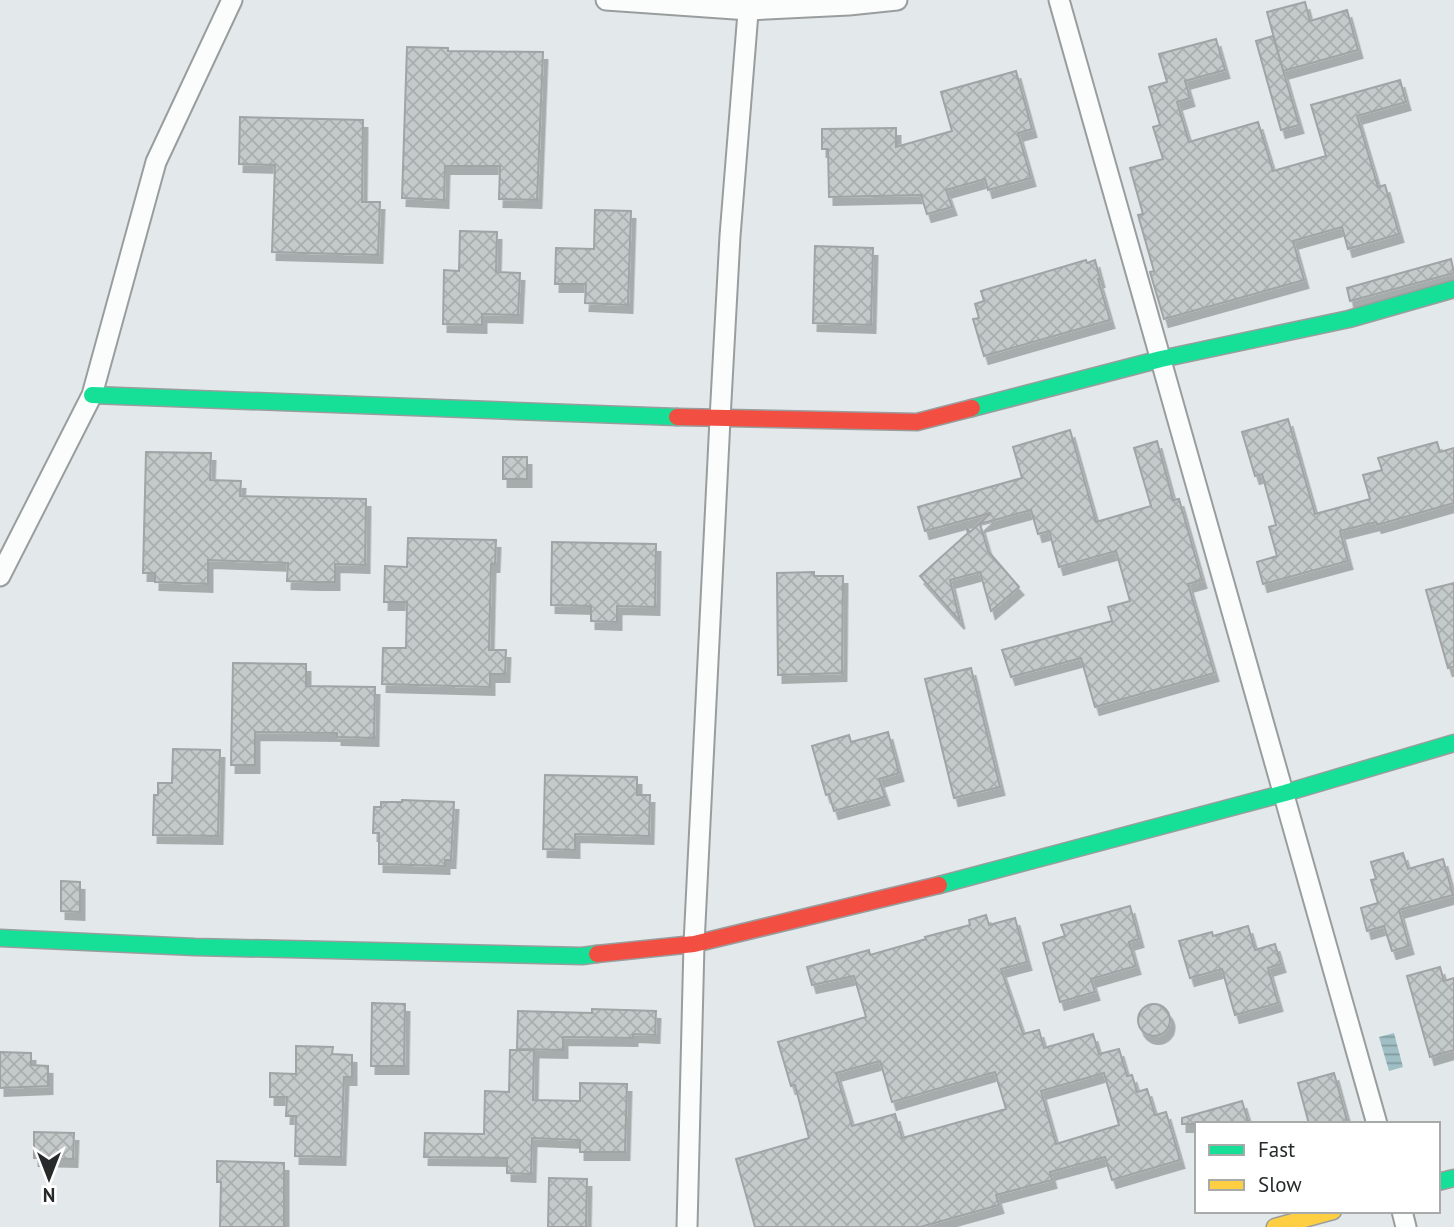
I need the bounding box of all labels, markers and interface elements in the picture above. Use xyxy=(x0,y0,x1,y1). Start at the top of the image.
legend xyxy=(1195,1122,1440,1213)
text: Fast xyxy=(1258,1136,1295,1163)
north arrow xyxy=(14,1143,84,1213)
text: Slow xyxy=(1258,1171,1302,1198)
text: N xyxy=(43,1183,55,1207)

